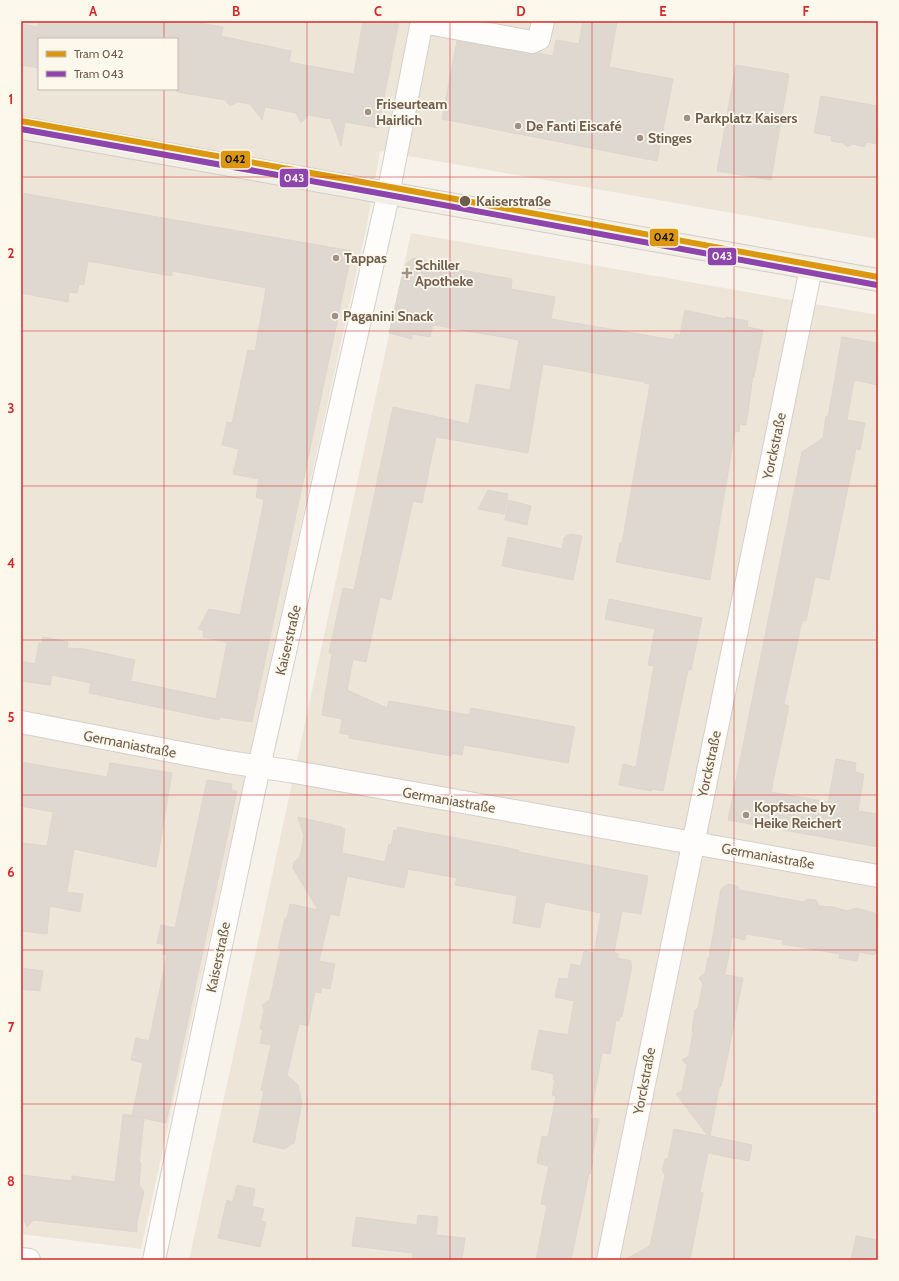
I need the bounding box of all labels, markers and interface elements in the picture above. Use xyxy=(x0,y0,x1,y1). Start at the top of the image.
text: A xyxy=(89,3,98,19)
text: B xyxy=(232,3,240,19)
text: C xyxy=(374,3,382,19)
text: D xyxy=(516,3,526,19)
text: E xyxy=(659,3,667,19)
text: F xyxy=(803,3,810,19)
legend xyxy=(38,38,178,90)
text: Tram 042 xyxy=(74,46,124,61)
text: Tram 043 xyxy=(74,66,124,81)
text: 1 xyxy=(9,91,13,107)
place label: Friseurteam Hairlich xyxy=(376,95,447,129)
marker: Friseurteam Hairlich xyxy=(363,107,373,117)
place label: Parkplatz Kaisers xyxy=(695,109,797,127)
marker: Parkplatz Kaisers xyxy=(682,113,692,123)
place label: De Fanti Eiscafé xyxy=(526,117,622,135)
marker: De Fanti Eiscafé xyxy=(513,121,523,131)
place label: Stinges xyxy=(648,129,692,147)
marker: Stinges xyxy=(635,133,645,143)
line badge: 042 xyxy=(220,150,251,169)
text: 042 xyxy=(225,152,245,166)
line badge: 043 xyxy=(279,168,309,188)
text: 043 xyxy=(284,171,304,185)
place label: Kaiserstraße xyxy=(476,192,551,210)
marker: Kaiserstraße xyxy=(458,194,472,208)
line badge: 042 xyxy=(649,228,679,247)
text: 042 xyxy=(654,230,674,244)
text: 2 xyxy=(8,245,15,261)
line badge: 043 xyxy=(707,247,737,266)
place label: Tappas xyxy=(344,249,387,267)
text: 043 xyxy=(712,249,732,263)
marker: Tappas xyxy=(331,253,341,263)
place label: Schiller Apotheke xyxy=(415,256,473,290)
marker: Schiller Apotheke xyxy=(402,268,412,278)
place label: Paganini Snack xyxy=(343,307,434,325)
marker: Paganini Snack xyxy=(330,311,340,321)
text: 3 xyxy=(7,400,15,416)
street label: Yorckstraße xyxy=(758,411,790,482)
text: 4 xyxy=(7,555,15,571)
street label: Kaiserstraße xyxy=(271,603,305,677)
text: 5 xyxy=(8,709,15,725)
street label: Germaniastraße xyxy=(82,726,178,762)
street label: Yorckstraße xyxy=(693,729,725,800)
street label: Germaniastraße xyxy=(401,783,497,817)
place label: Kopfsache by Heike Reichert xyxy=(754,798,841,832)
marker: Kopfsache by Heike Reichert xyxy=(741,810,751,820)
street label: Germaniastraße xyxy=(720,839,816,873)
text: 6 xyxy=(7,864,15,880)
street label: Kaiserstraße xyxy=(202,920,234,994)
text: 7 xyxy=(8,1019,15,1035)
street label: Yorckstraße xyxy=(628,1046,659,1117)
text: 8 xyxy=(7,1173,15,1189)

